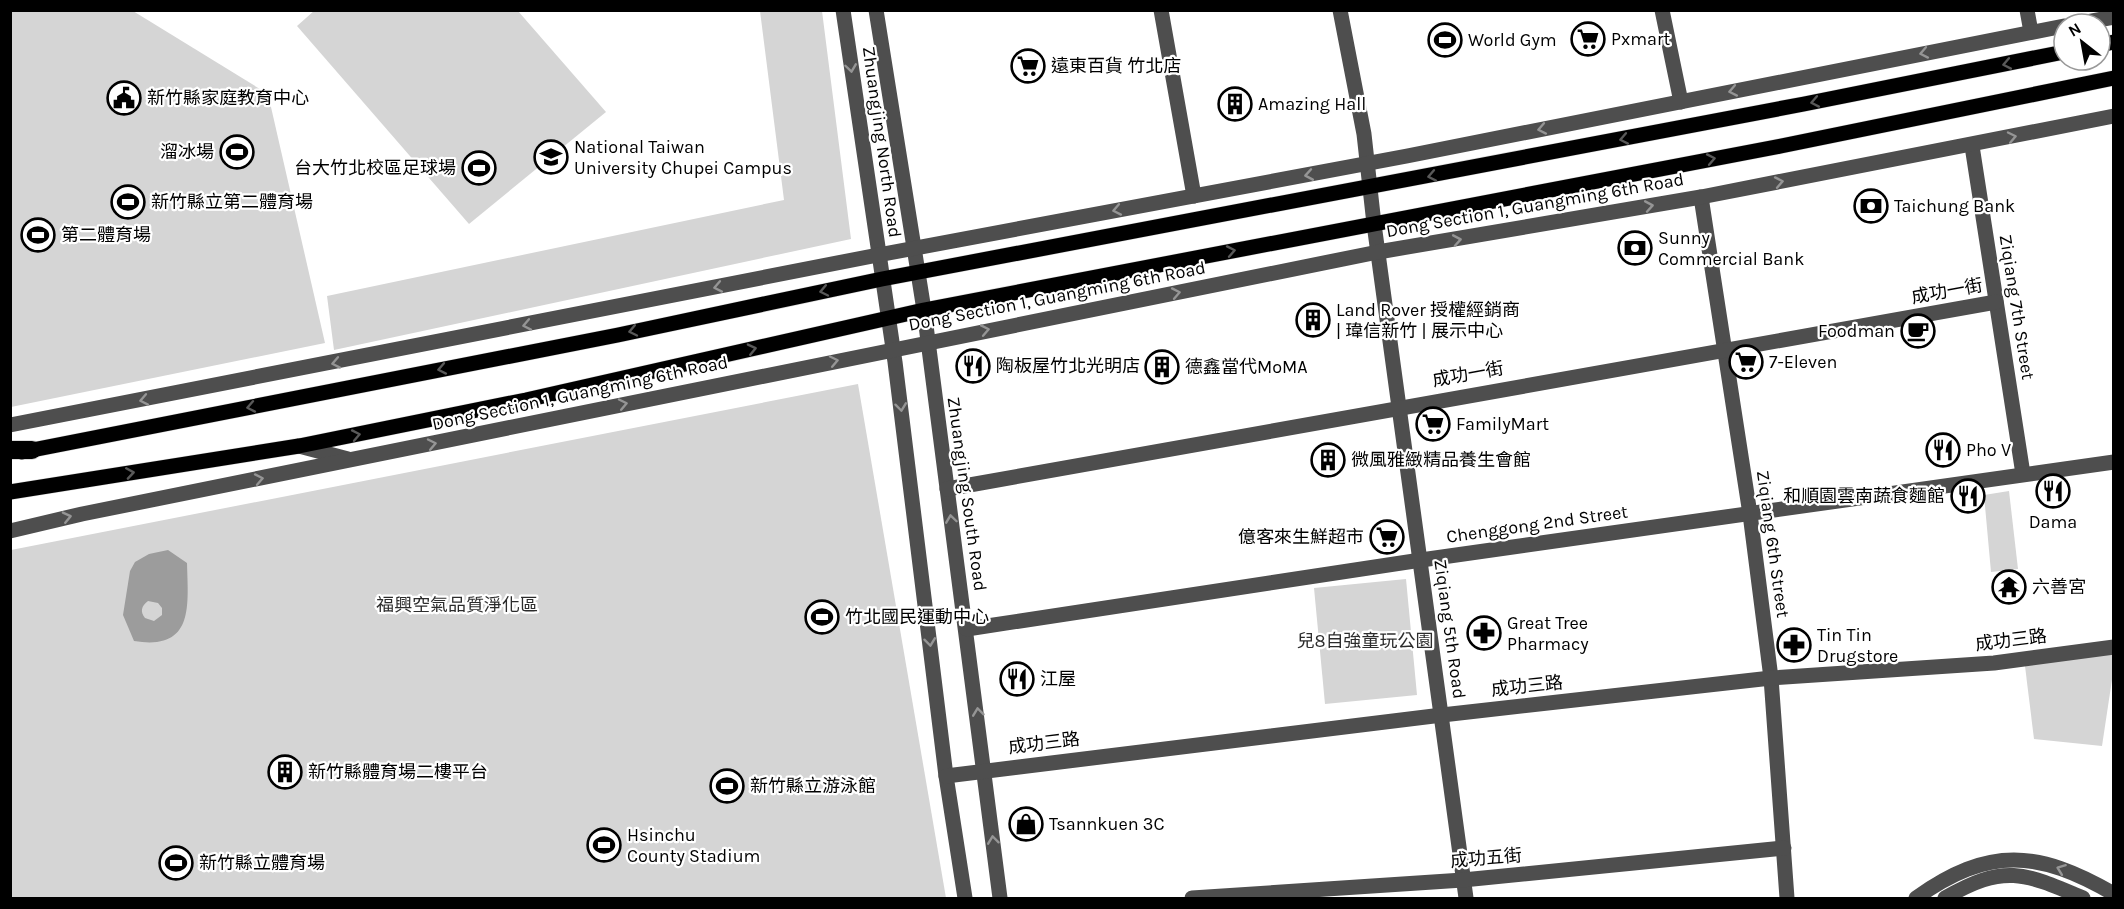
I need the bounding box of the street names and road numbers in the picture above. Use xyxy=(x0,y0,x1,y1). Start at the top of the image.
street label: Zhuangjing North Road xyxy=(858,45,906,239)
street label: Dong Section 1, Guangming 6th Road xyxy=(1384,168,1686,242)
street label: Ziqiang 7th Street xyxy=(1995,233,2039,381)
street label: Dong Section 1, Guangming 6th Road xyxy=(907,256,1207,336)
street label: 成功一街 xyxy=(1910,274,1984,308)
street label: Dong Section 1, Guangming 6th Road xyxy=(430,351,730,435)
street label: 成功一街 xyxy=(1431,357,1505,391)
street label: Zhuangjing South Road xyxy=(942,395,992,593)
street label: Ziqiang 6th Street xyxy=(1752,469,1794,619)
street label: Chenggong 2nd Street xyxy=(1445,500,1629,548)
street label: Ziqiang 5th Road xyxy=(1429,558,1471,700)
street label: 成功三路 xyxy=(1974,625,2048,655)
street label: 成功三路 xyxy=(1490,671,1564,701)
street label: 成功三路 xyxy=(1007,728,1081,758)
street label: 成功五街 xyxy=(1449,844,1523,872)

